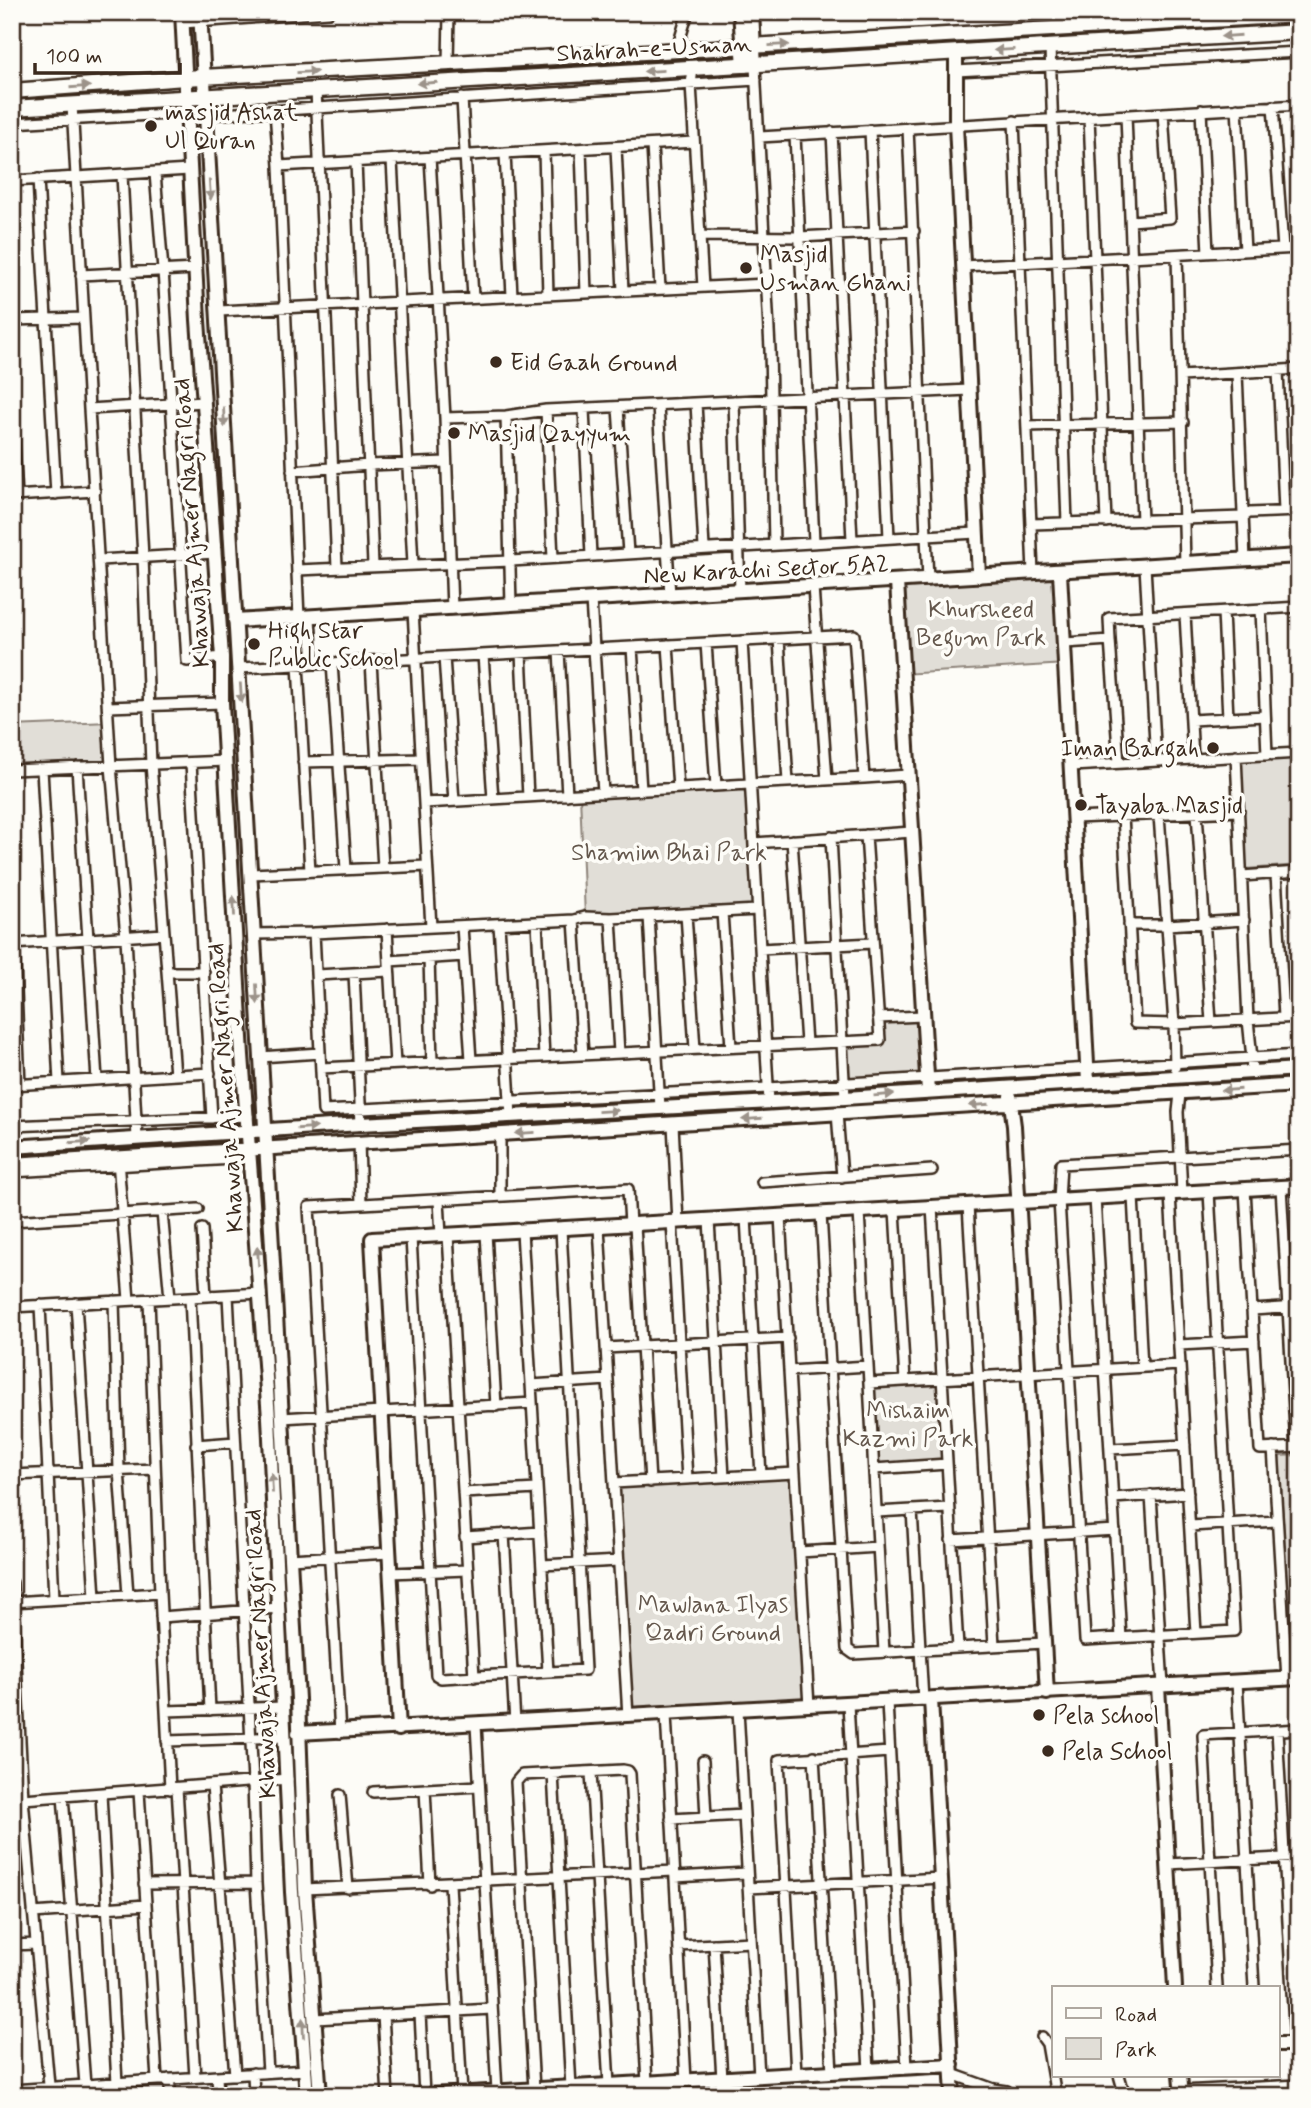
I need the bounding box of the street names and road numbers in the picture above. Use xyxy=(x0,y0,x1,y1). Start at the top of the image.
street label: Shahrah-e-Usman xyxy=(556,29,753,70)
street label: Khawaja Ajmer Nagri Road xyxy=(167,377,221,669)
street label: New Karachi Sector 5A2 xyxy=(642,549,890,592)
street label: Khawaja Ajmer Nagri Road xyxy=(201,942,255,1234)
street label: Khawaja Ajmer Nagri Road xyxy=(238,1508,288,1800)

